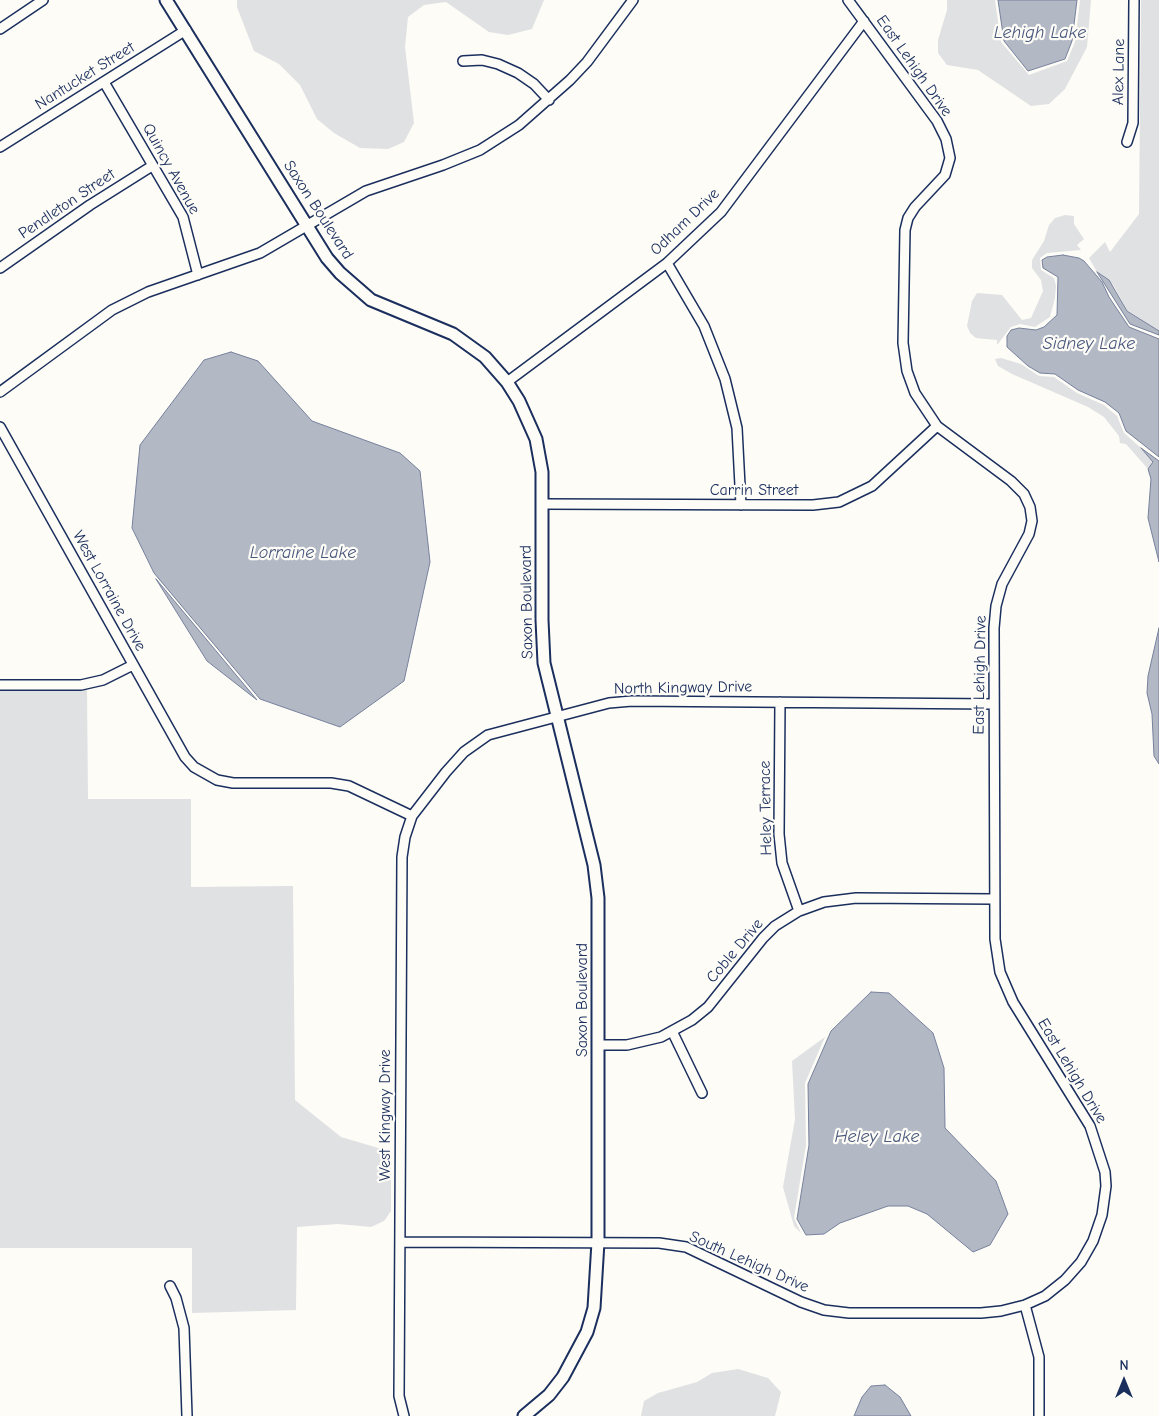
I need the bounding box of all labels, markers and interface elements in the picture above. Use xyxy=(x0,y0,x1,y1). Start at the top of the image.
street label: East Lehigh Drive xyxy=(872,12,956,120)
water label: Lehigh Lake xyxy=(994,22,1086,44)
street label: Nantucket Street xyxy=(32,38,138,114)
street label: Alex Lane xyxy=(1109,39,1129,105)
street label: Quincy Avenue xyxy=(138,120,204,218)
street label: Saxon Boulevard xyxy=(279,157,357,263)
street label: Pendleton Street xyxy=(15,165,119,243)
street label: Odham Drive xyxy=(646,184,724,260)
water label: Sidney Lake xyxy=(1043,333,1135,355)
street label: Carrin Street xyxy=(710,480,798,500)
street label: West Lorraine Drive xyxy=(68,528,150,654)
water label: Lorraine Lake xyxy=(250,542,356,564)
street label: Saxon Boulevard xyxy=(516,545,538,659)
street label: East Lehigh Drive xyxy=(969,615,991,735)
street label: North Kingway Drive xyxy=(614,677,752,699)
street label: Heley Terrace xyxy=(756,760,776,856)
street label: Coble Drive xyxy=(703,915,767,987)
street label: Saxon Boulevard xyxy=(572,943,592,1057)
street label: East Lehigh Drive xyxy=(1033,1015,1111,1127)
street label: West Kingway Drive xyxy=(375,1049,395,1181)
water label: Heley Lake xyxy=(834,1126,920,1148)
street label: South Lehigh Drive xyxy=(686,1227,812,1297)
north arrow xyxy=(1099,1356,1149,1406)
text: N xyxy=(1119,1357,1129,1374)

